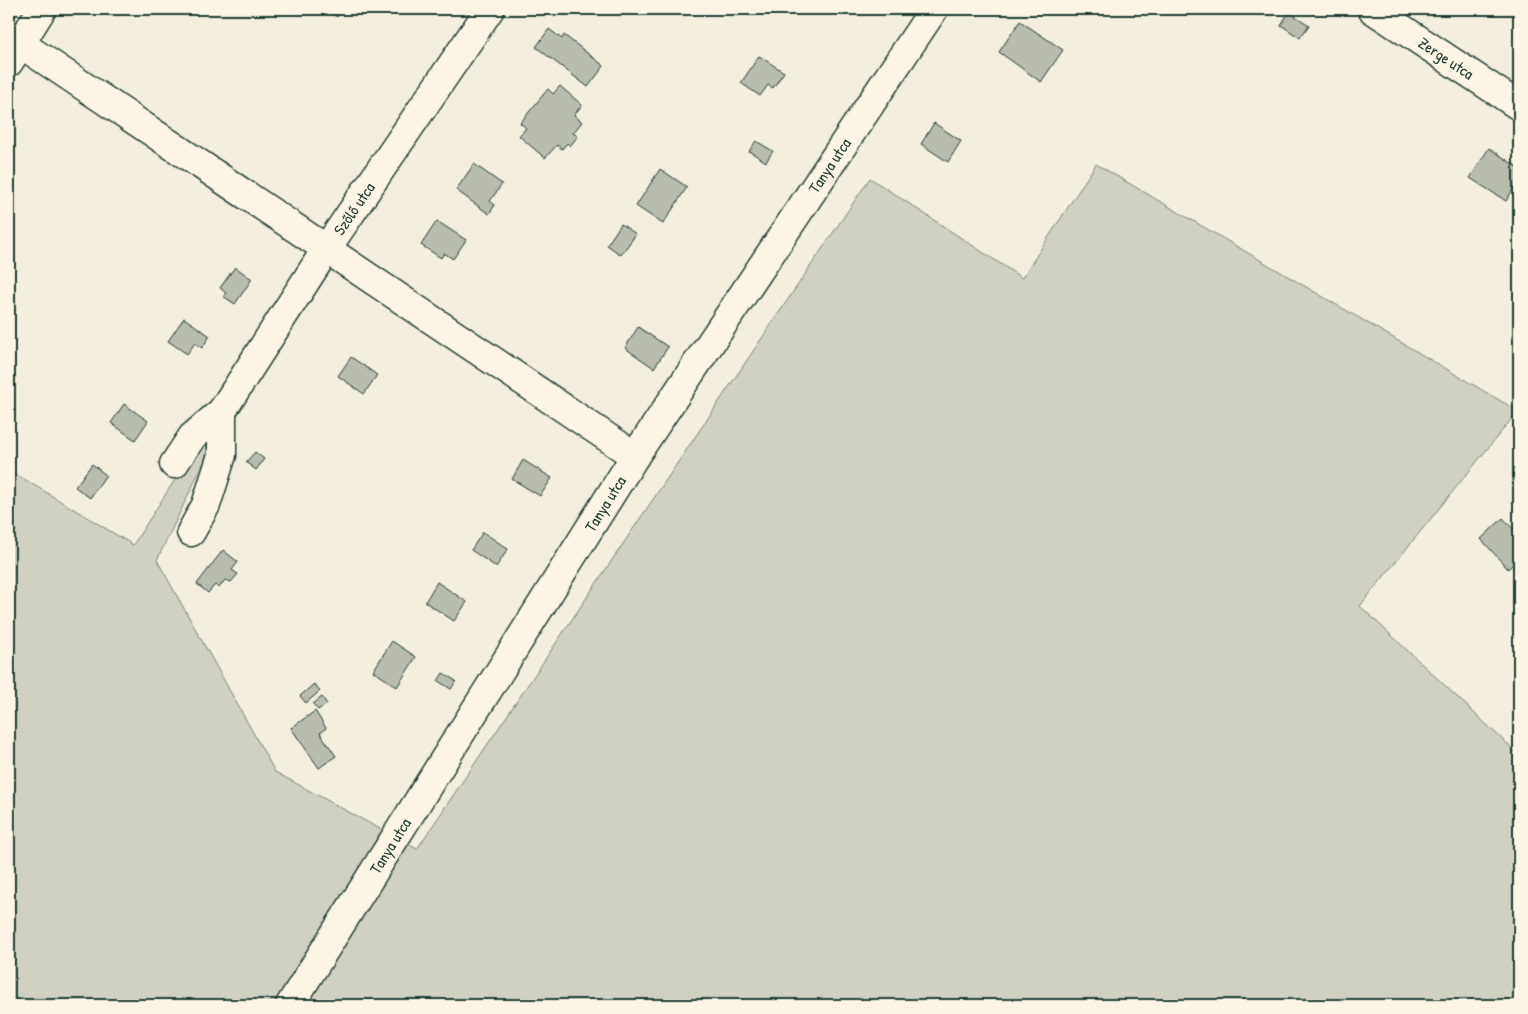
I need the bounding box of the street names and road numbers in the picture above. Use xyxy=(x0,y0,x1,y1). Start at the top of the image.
street label: Zerge utca xyxy=(1414,32,1478,84)
street label: Tanya utca xyxy=(803,133,856,197)
street label: Szőlő utca xyxy=(328,178,380,239)
street label: Tanya utca xyxy=(579,472,631,536)
street label: Tanya utca xyxy=(364,814,416,878)

